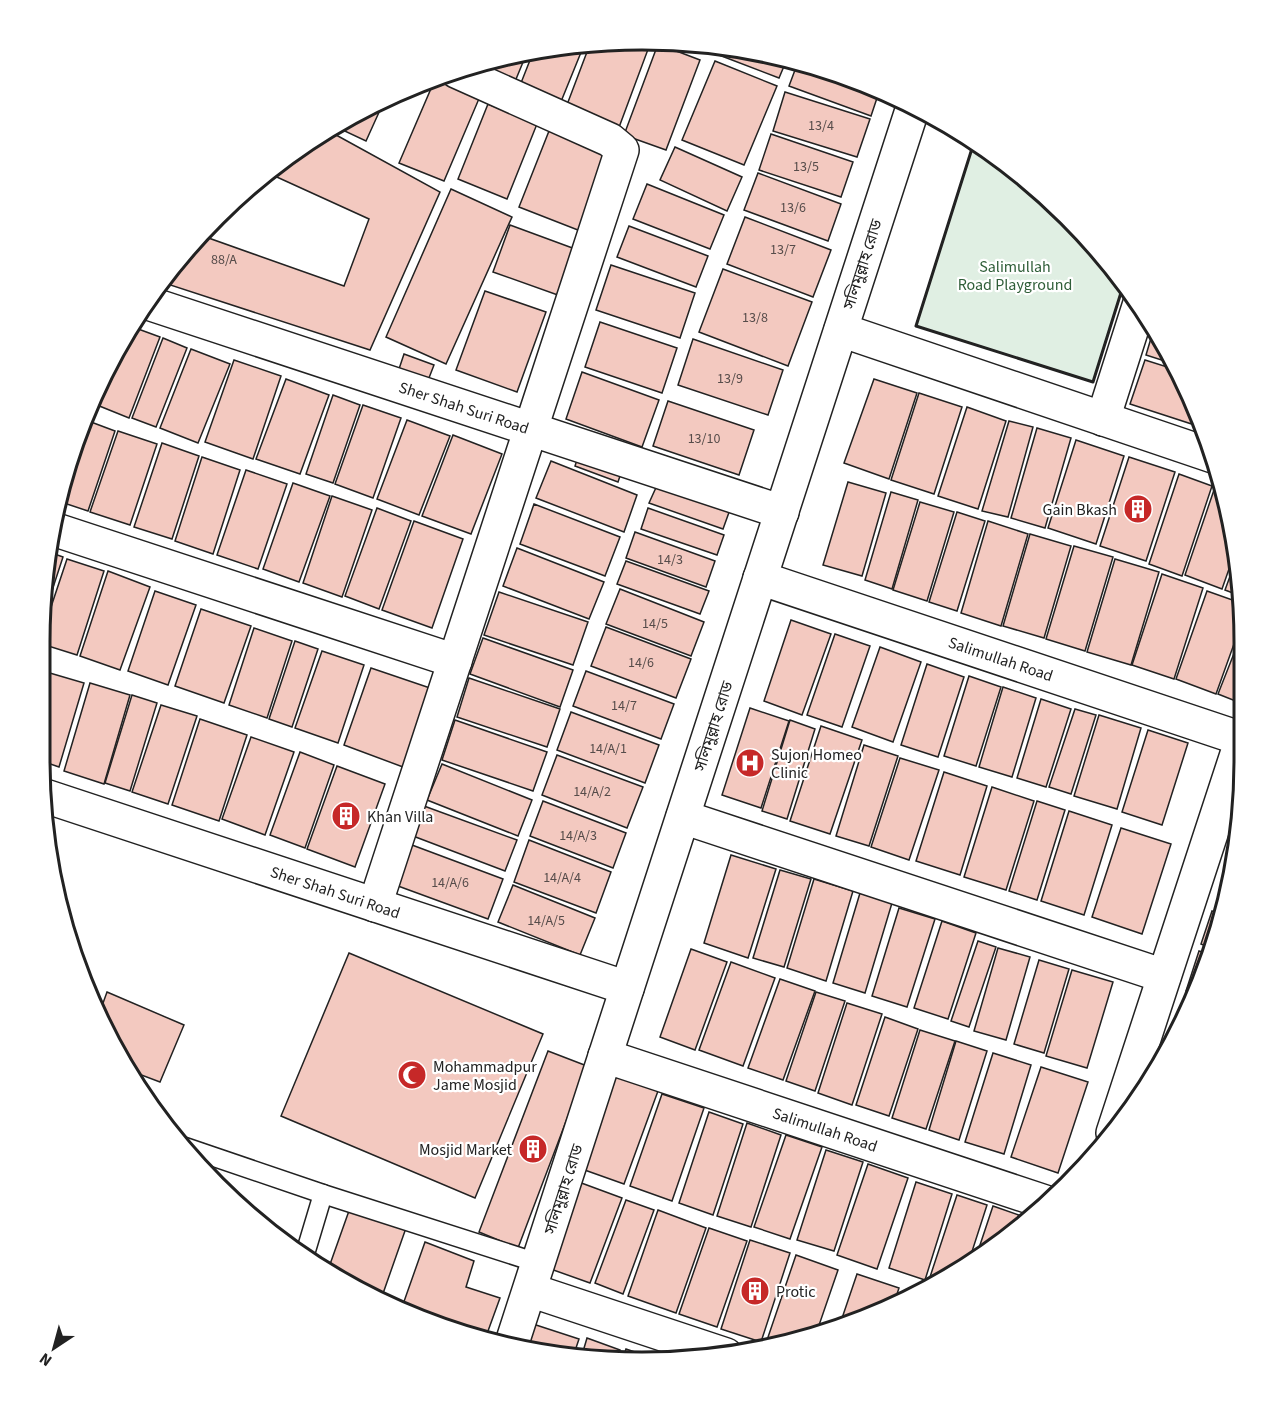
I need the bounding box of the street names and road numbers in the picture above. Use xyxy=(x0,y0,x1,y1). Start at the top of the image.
street label: সলিমুল্লাহ রোড xyxy=(838,216,888,313)
street label: Sher Shah Suri Road xyxy=(396,376,532,440)
street label: Salimullah Road xyxy=(945,632,1056,687)
street label: সলিমুল্লাহ রোড xyxy=(689,678,739,775)
street label: Sher Shah Suri Road xyxy=(267,861,403,924)
street label: Salimullah Road xyxy=(770,1102,880,1158)
street label: সলিমুল্লাহ রোড xyxy=(539,1141,589,1238)

